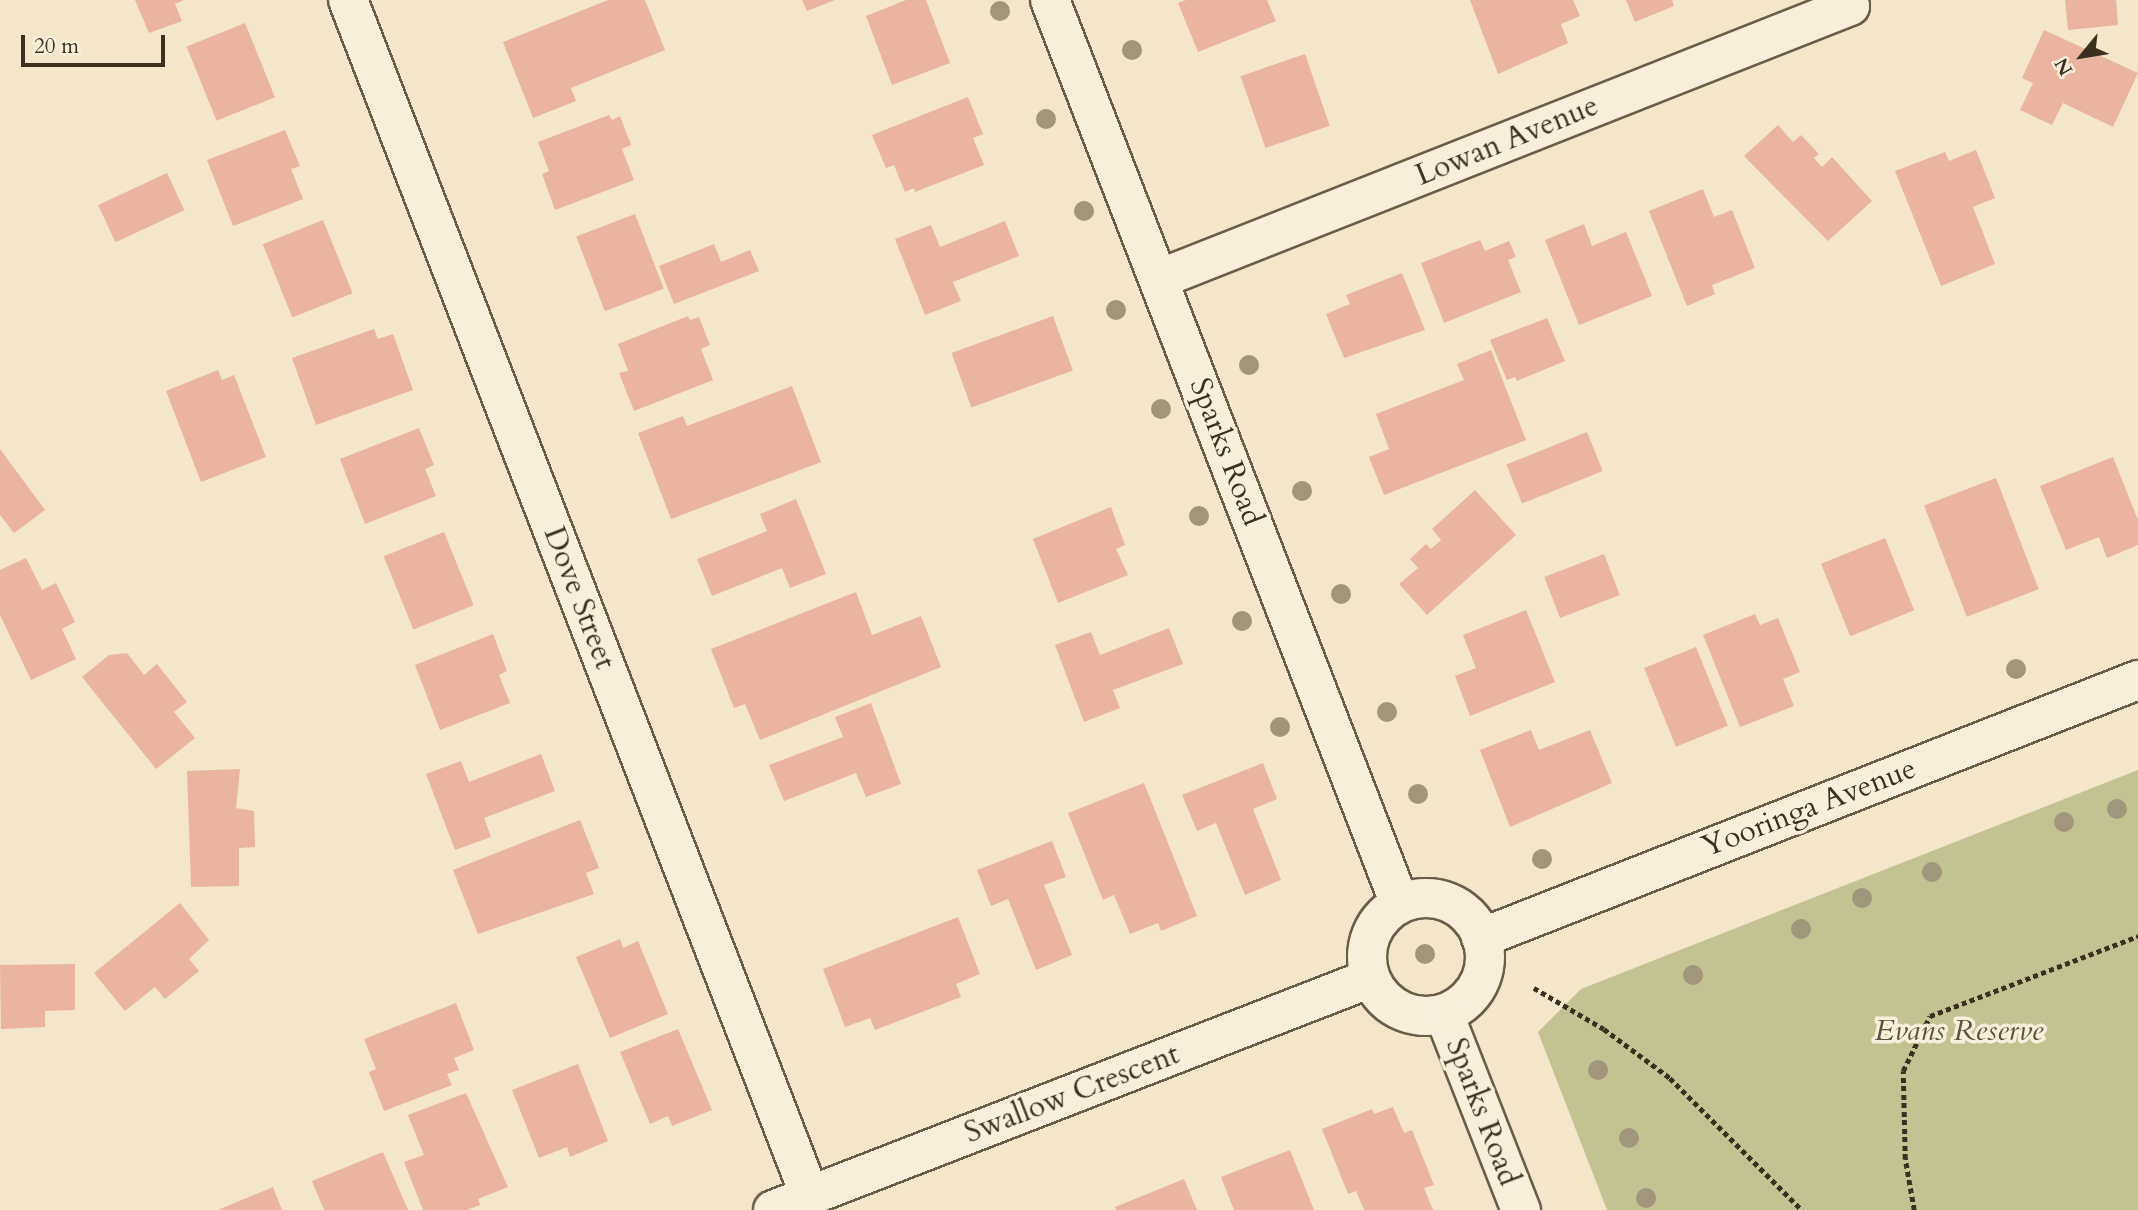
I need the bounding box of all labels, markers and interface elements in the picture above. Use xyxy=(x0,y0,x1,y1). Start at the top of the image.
scale bar xyxy=(24,21,168,65)
north arrow xyxy=(2047,21,2117,91)
text: 20 m xyxy=(34,32,79,61)
text: N xyxy=(2048,53,2079,80)
street label: Lowan Avenue xyxy=(1410,88,1604,194)
street label: Sparks Road xyxy=(1181,373,1271,531)
street label: Dove Street xyxy=(535,522,623,674)
street label: Yooringa Avenue xyxy=(1697,751,1921,865)
park label: Evans Reserve xyxy=(1875,1013,2043,1049)
street label: Sparks Road xyxy=(1437,1033,1527,1191)
street label: Swallow Crescent xyxy=(960,1037,1184,1151)

